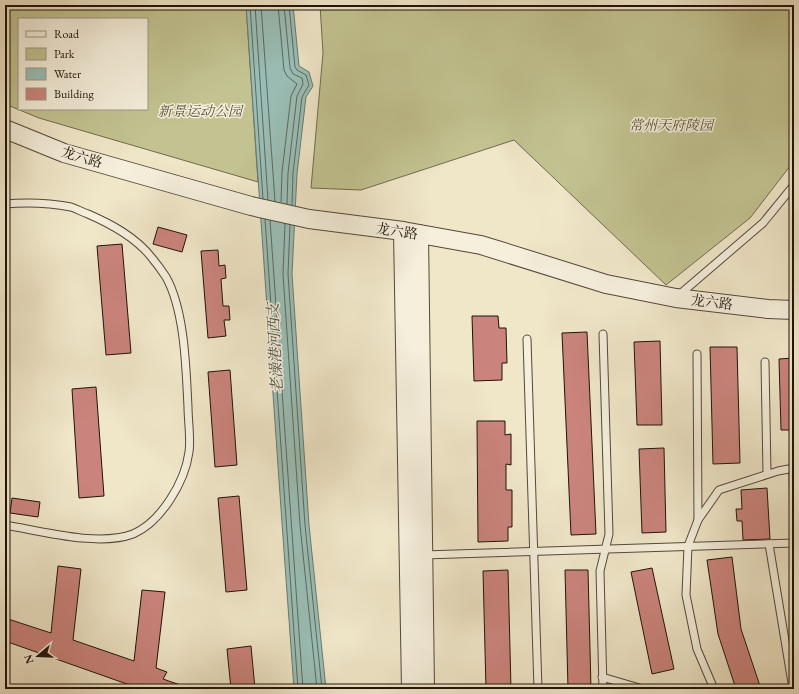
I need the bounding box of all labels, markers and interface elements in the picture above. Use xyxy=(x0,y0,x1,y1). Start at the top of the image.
legend xyxy=(18,18,148,110)
text: Road xyxy=(54,26,80,42)
text: Park xyxy=(54,46,75,62)
text: Water xyxy=(54,66,81,82)
text: Building xyxy=(54,86,95,102)
park label: 新景运动公园 xyxy=(158,102,244,120)
park label: 常州天府陵园 xyxy=(629,116,715,134)
street label: 龙六路 xyxy=(59,142,105,172)
street label: 龙六路 xyxy=(375,219,419,243)
street label: 龙六路 xyxy=(690,291,734,313)
water label: 老澡港河西支 xyxy=(263,301,286,393)
north arrow xyxy=(18,636,58,676)
text: N xyxy=(20,653,37,666)

